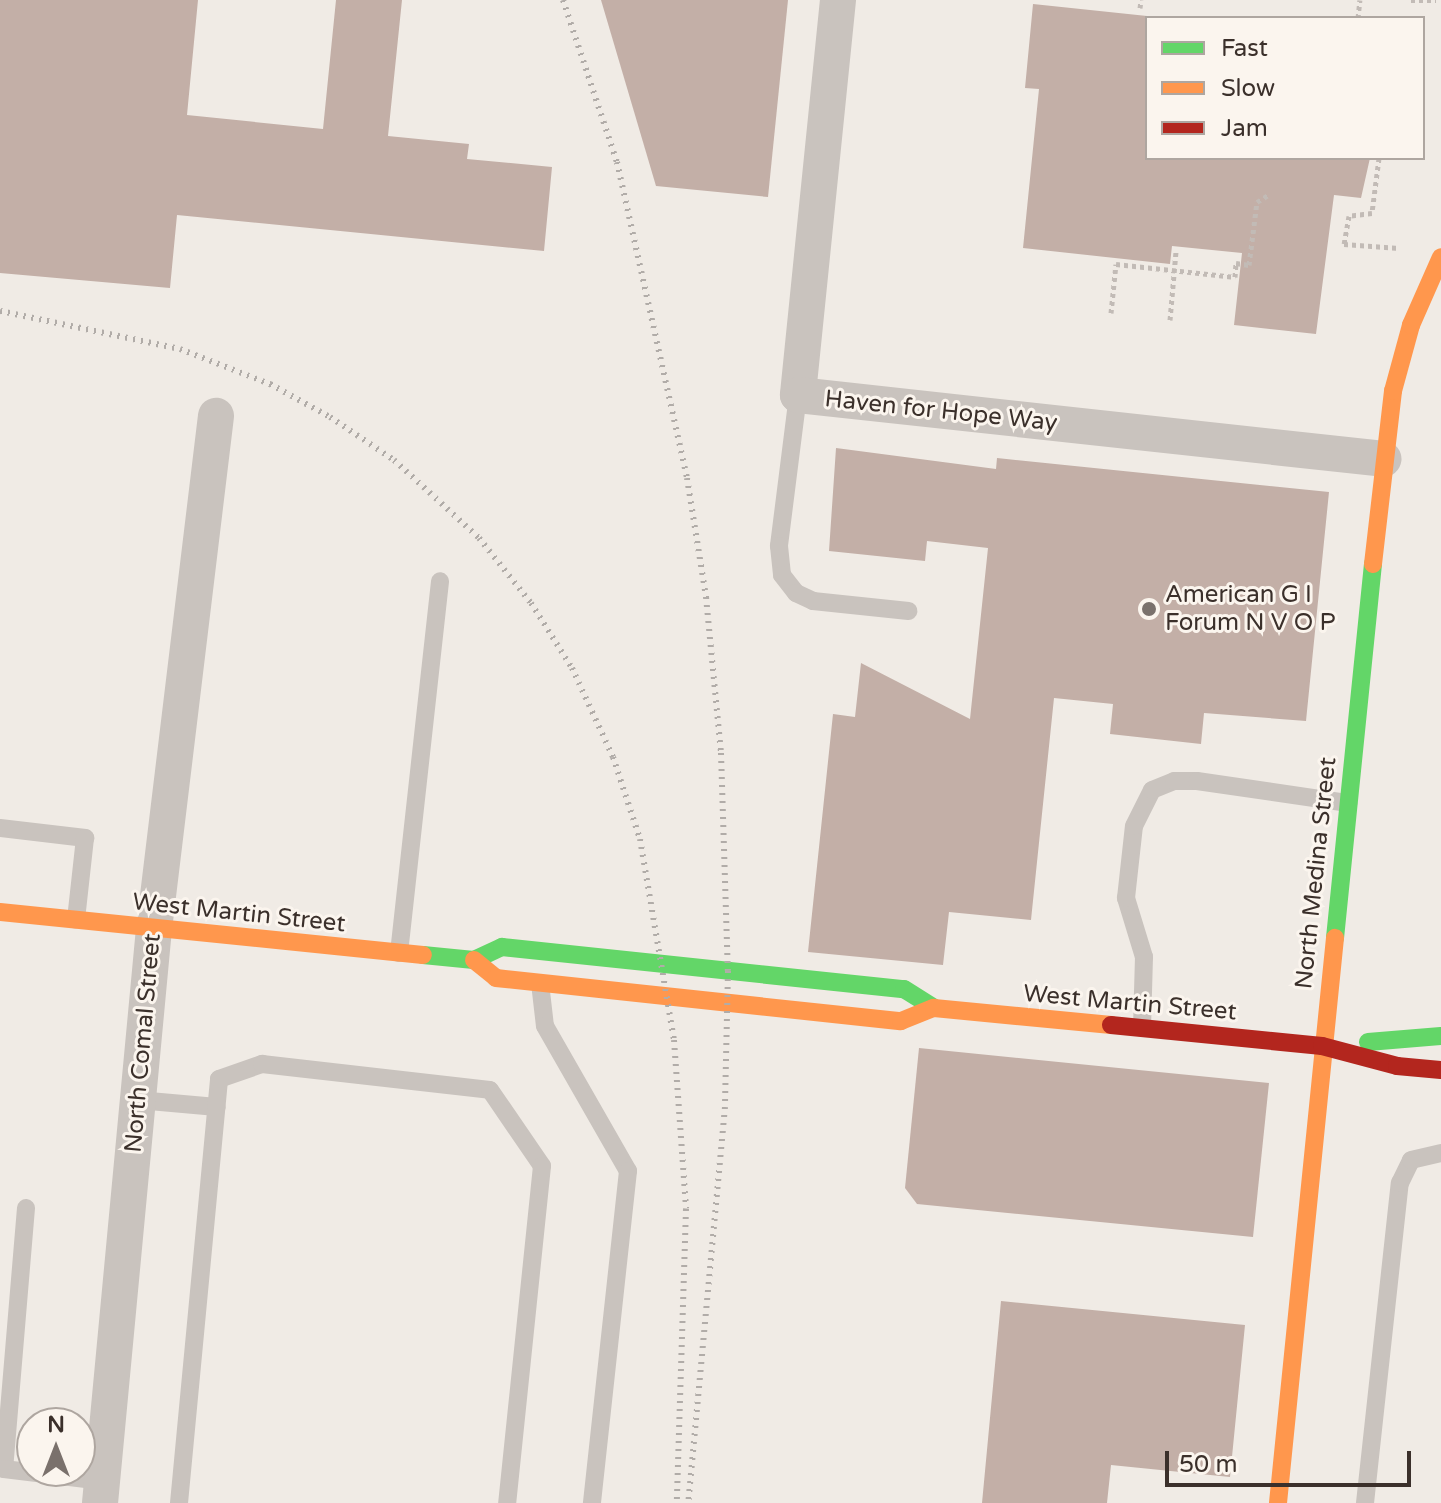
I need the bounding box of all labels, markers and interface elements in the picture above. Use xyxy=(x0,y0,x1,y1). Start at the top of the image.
legend xyxy=(1145,16,1425,160)
text: Fast xyxy=(1221,34,1268,63)
text: Slow xyxy=(1221,74,1275,103)
text: Jam xyxy=(1221,114,1268,143)
street label: Haven for Hope Way xyxy=(823,384,1059,438)
place label: American G I Forum N V O P xyxy=(1165,581,1336,637)
marker: American G I Forum N V O P xyxy=(1140,600,1158,618)
street label: North Medina Street xyxy=(1289,756,1343,990)
street label: West Martin Street xyxy=(131,887,347,939)
street label: North Comal Street xyxy=(119,932,167,1154)
street label: West Martin Street xyxy=(1022,979,1238,1027)
north arrow xyxy=(16,1407,96,1487)
text: N xyxy=(47,1412,65,1438)
scale bar xyxy=(1169,1435,1415,1485)
text: 50 m xyxy=(1179,1450,1237,1479)

